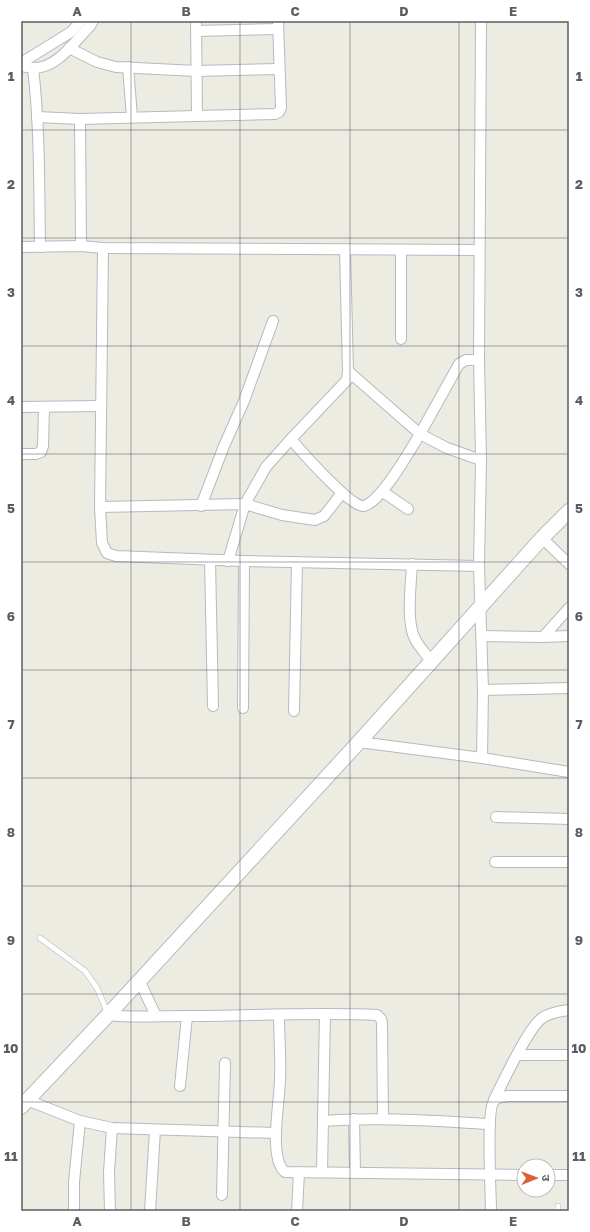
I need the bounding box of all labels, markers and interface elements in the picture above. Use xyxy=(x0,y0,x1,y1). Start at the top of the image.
text: A xyxy=(72,3,82,19)
text: B xyxy=(181,3,191,19)
text: C xyxy=(290,3,300,19)
text: D xyxy=(399,3,409,19)
text: E xyxy=(509,3,517,19)
text: 1 xyxy=(8,68,15,84)
text: 1 xyxy=(576,68,583,84)
text: 2 xyxy=(7,176,15,192)
text: 2 xyxy=(575,176,583,192)
text: 3 xyxy=(7,284,15,300)
text: 3 xyxy=(575,284,583,300)
text: 4 xyxy=(7,392,15,408)
text: 4 xyxy=(575,392,583,408)
text: 5 xyxy=(7,500,15,516)
text: 5 xyxy=(575,500,583,516)
text: 6 xyxy=(7,608,15,624)
text: 6 xyxy=(575,608,583,624)
text: 7 xyxy=(7,716,15,732)
text: 7 xyxy=(575,716,583,732)
text: 8 xyxy=(7,824,15,840)
text: 8 xyxy=(575,824,583,840)
text: 9 xyxy=(7,932,15,948)
text: 9 xyxy=(575,932,583,948)
text: 10 xyxy=(3,1040,19,1056)
text: 10 xyxy=(571,1040,587,1056)
text: 11 xyxy=(4,1148,18,1164)
text: 11 xyxy=(572,1148,586,1164)
north arrow xyxy=(516,1158,556,1198)
text: उ xyxy=(540,1174,553,1182)
text: A xyxy=(72,1213,82,1229)
text: B xyxy=(181,1213,191,1229)
text: C xyxy=(290,1213,300,1229)
text: D xyxy=(399,1213,409,1229)
text: E xyxy=(509,1213,517,1229)

